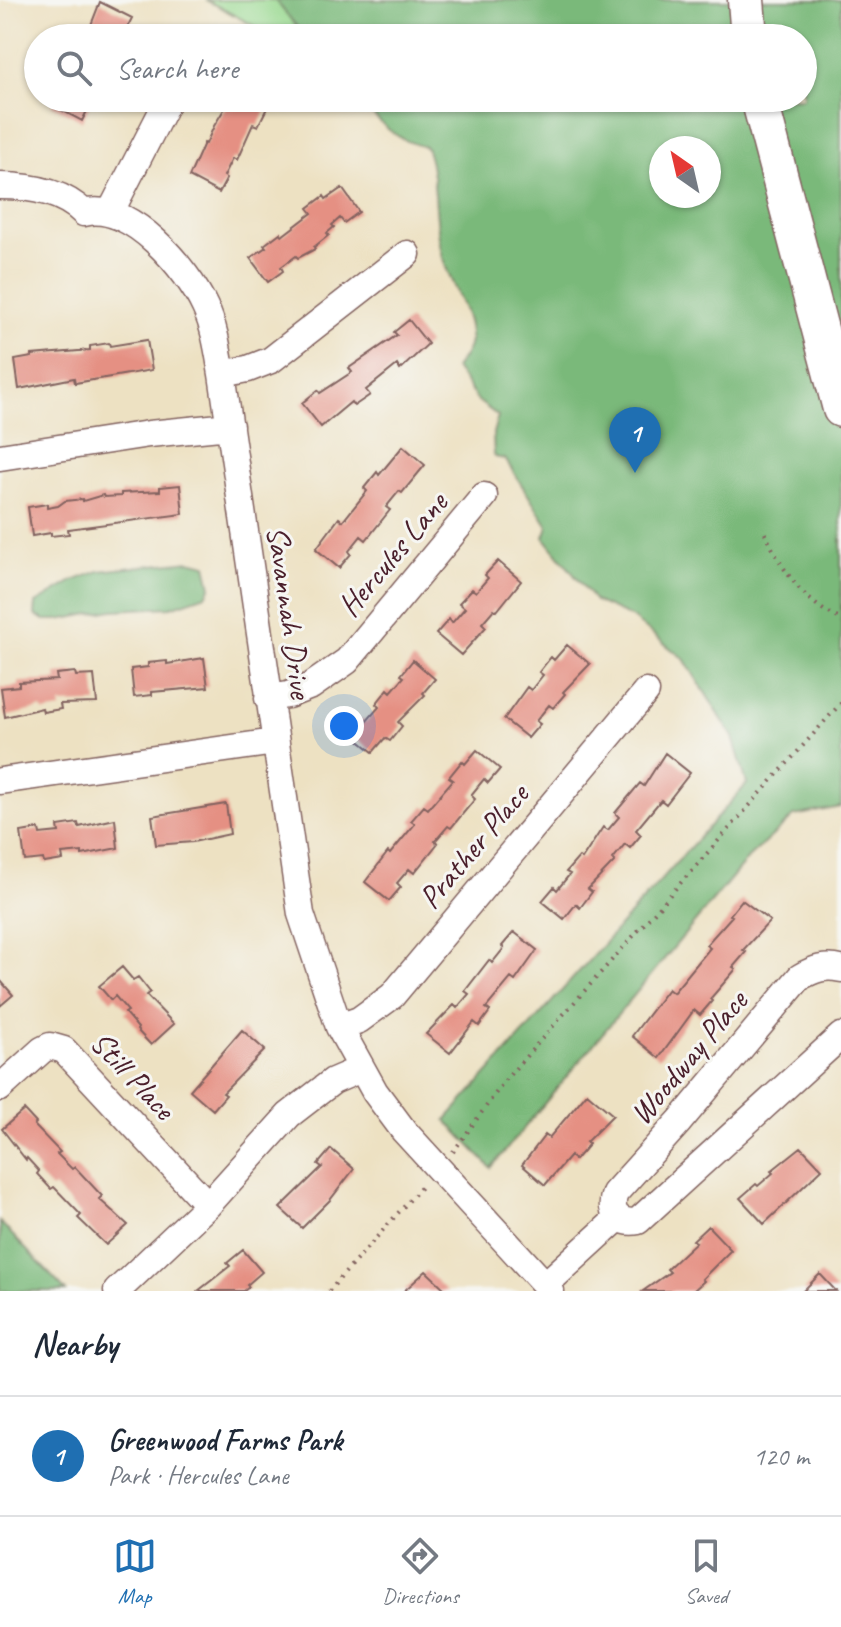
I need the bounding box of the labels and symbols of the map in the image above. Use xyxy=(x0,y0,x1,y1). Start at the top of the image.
north arrow xyxy=(649,136,721,208)
pin: 1 xyxy=(609,407,661,473)
street label: Hercules Lane xyxy=(329,482,458,625)
street label: Savannah Drive xyxy=(257,523,322,703)
your location xyxy=(324,706,364,746)
street label: Prather Place xyxy=(409,773,539,917)
street label: Woodway Place xyxy=(620,980,758,1133)
street label: Still Place xyxy=(81,1022,186,1130)

